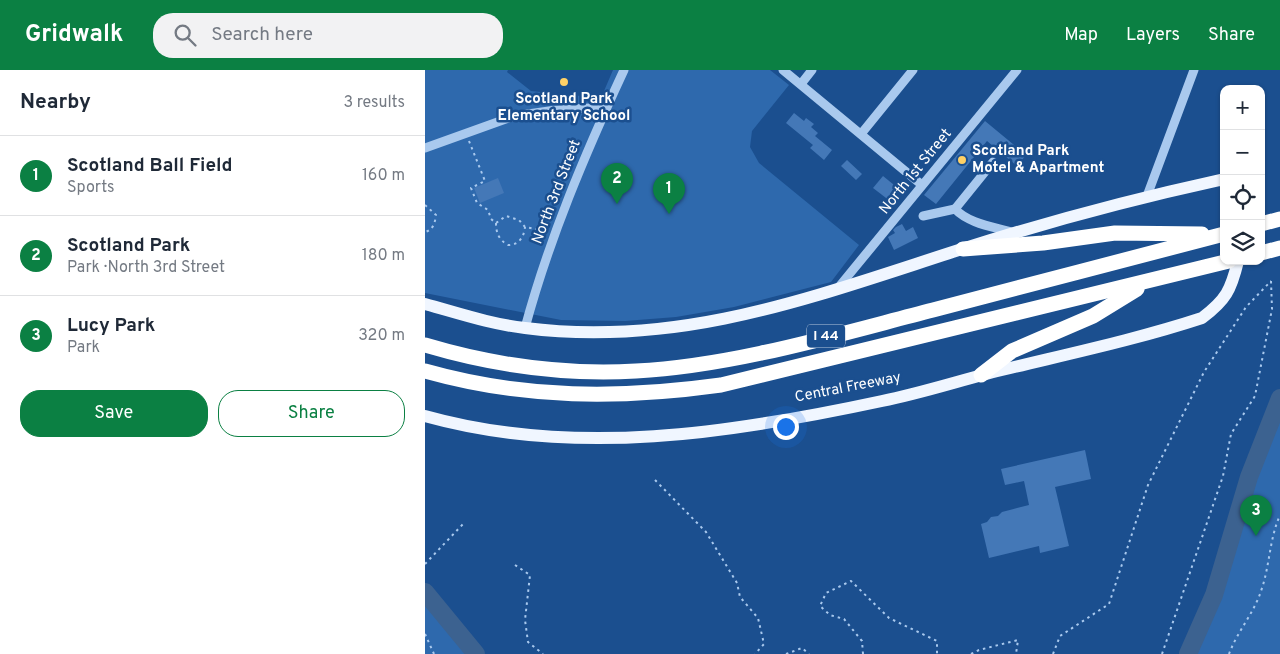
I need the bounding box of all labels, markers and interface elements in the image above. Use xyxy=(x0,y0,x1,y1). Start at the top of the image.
search box xyxy=(153,13,503,58)
text: Gridwalk xyxy=(25,20,123,50)
icon: search xyxy=(171,21,199,49)
text: Search here xyxy=(211,23,313,47)
text: Map xyxy=(1064,24,1098,47)
text: Layers xyxy=(1126,24,1180,47)
text: Share xyxy=(1208,24,1255,47)
marker: Scotland Park Elementary School xyxy=(558,76,570,88)
map controls xyxy=(1220,85,1265,265)
button: + xyxy=(1220,85,1265,130)
text: Nearby xyxy=(20,89,91,116)
place label: Scotland Park Elementary School xyxy=(498,90,630,126)
text: 3 results xyxy=(343,93,405,113)
street label: North 1st Street xyxy=(876,125,956,219)
button: − xyxy=(1220,130,1265,175)
street label: North 3rd Street xyxy=(528,137,586,247)
place label: Scotland Park Motel & Apartment xyxy=(972,142,1104,178)
text: Scotland Ball Field xyxy=(67,154,233,178)
marker: Scotland Park Motel & Apartment xyxy=(956,154,968,166)
pin: 2 xyxy=(601,163,633,204)
text: 1 xyxy=(33,166,39,186)
text: 160 m xyxy=(362,166,405,186)
pin: 1 xyxy=(653,173,685,214)
button: locate xyxy=(1220,175,1265,220)
text: Sports xyxy=(67,178,115,198)
button: layers xyxy=(1220,220,1265,265)
text: Scotland Park xyxy=(67,234,190,258)
text: 2 xyxy=(31,246,41,266)
text: 180 m xyxy=(362,246,405,266)
text: Park · North 3rd Street xyxy=(67,258,225,278)
text: Lucy Park xyxy=(67,314,155,338)
road number: I 44 xyxy=(807,325,845,348)
text: 3 xyxy=(31,326,41,346)
text: 320 m xyxy=(358,326,405,346)
text: Park xyxy=(67,338,100,358)
street label: Central Freeway xyxy=(793,368,903,408)
button: Save xyxy=(20,390,208,437)
button: Share xyxy=(218,390,405,437)
your location xyxy=(773,414,799,440)
pin: 3 xyxy=(1240,495,1272,536)

